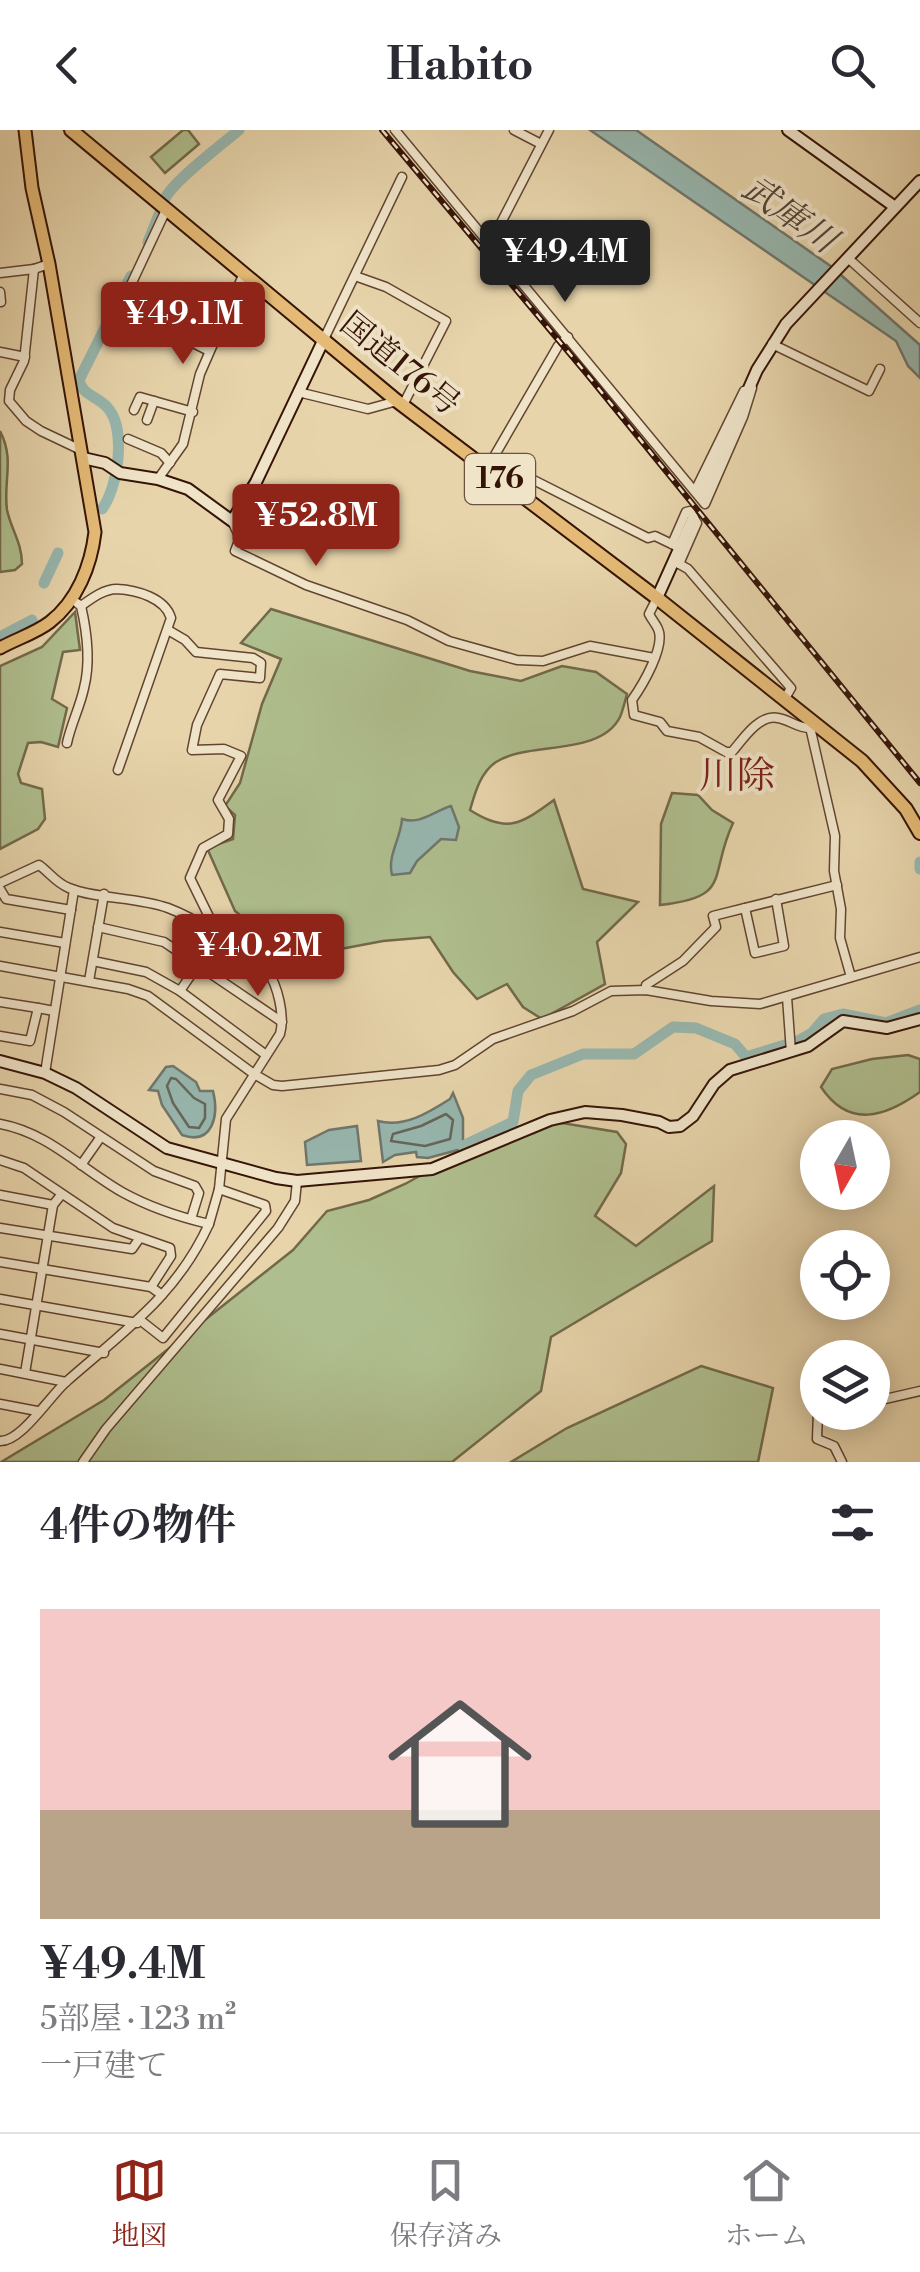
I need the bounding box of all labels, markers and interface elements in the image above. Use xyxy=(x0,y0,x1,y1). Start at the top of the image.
text: Habito xyxy=(386,37,534,94)
icon: back xyxy=(40,38,95,93)
icon: search xyxy=(825,38,880,93)
water label: 武庫川 xyxy=(734,167,848,265)
pin: ¥49.4M xyxy=(484,220,646,305)
text: ¥49.4M xyxy=(502,232,628,272)
pin: ¥49.1M xyxy=(102,282,264,367)
text: ¥49.1M xyxy=(123,294,243,334)
street label: 国道176号 xyxy=(332,304,468,424)
road number: 176 xyxy=(465,454,535,504)
pin: ¥52.8M xyxy=(235,484,397,569)
text: ¥52.8M xyxy=(254,496,378,536)
district label: 川除 xyxy=(699,753,775,800)
pin: ¥40.2M xyxy=(177,914,339,999)
text: ¥40.2M xyxy=(194,926,322,966)
north arrow xyxy=(800,1120,890,1210)
map controls xyxy=(800,1120,890,1430)
button: locate xyxy=(800,1230,890,1320)
button: layers xyxy=(800,1340,890,1430)
icon: filters xyxy=(825,1495,880,1550)
text: 4件の物件 xyxy=(40,1500,236,1553)
icon: home xyxy=(370,1674,550,1854)
text: ¥49.4M xyxy=(40,1939,205,1992)
text: 5部屋 · 123 m² xyxy=(40,1999,236,2039)
text: 一戸建て xyxy=(40,2046,168,2086)
tab: 地図 xyxy=(111,2153,167,2254)
tab: 保存済み xyxy=(390,2153,502,2254)
tab: ホーム xyxy=(725,2153,809,2254)

